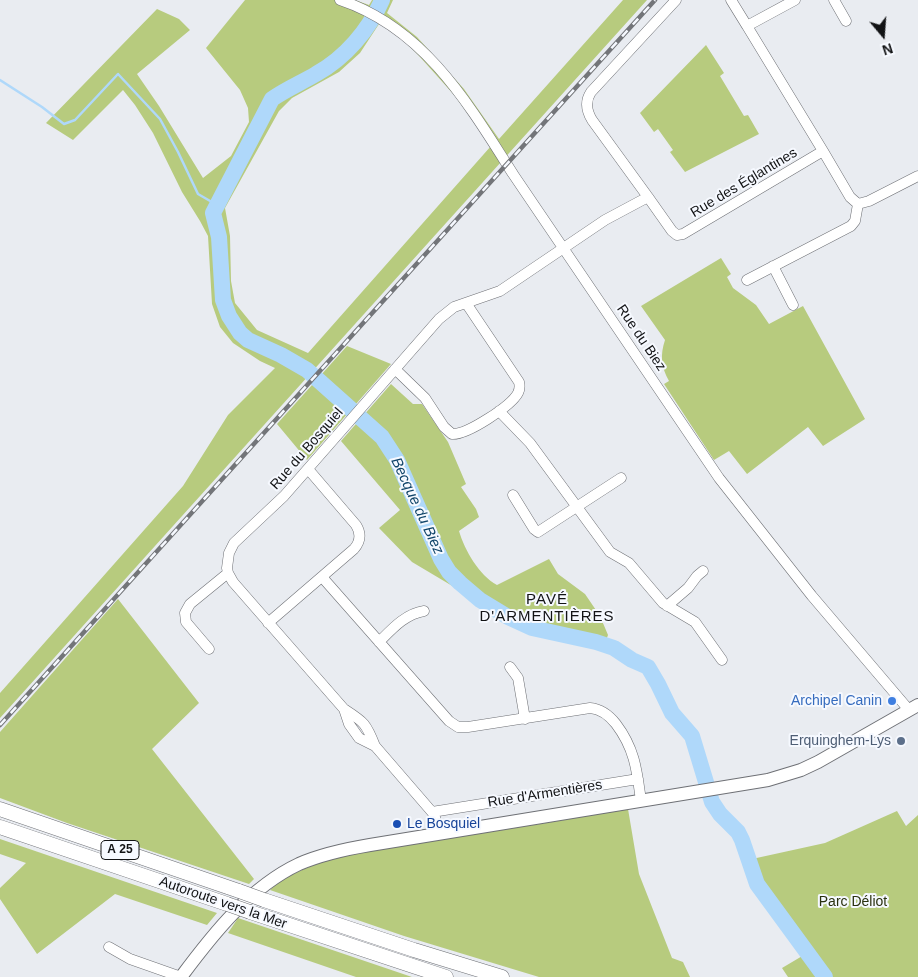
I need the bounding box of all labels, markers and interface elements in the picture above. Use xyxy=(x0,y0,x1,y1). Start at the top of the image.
north arrow xyxy=(858,10,908,60)
text: N xyxy=(880,40,895,58)
street label: Rue des Églantines xyxy=(688,145,800,221)
street label: Rue du Biez xyxy=(613,302,669,374)
street label: Rue du Bosquiel xyxy=(267,405,347,493)
water label: Becque du Biez xyxy=(387,455,447,557)
district label: PAVÉ D'ARMENTIÈRES xyxy=(478,591,616,626)
place label: Archipel Canin xyxy=(791,693,882,709)
marker: Archipel Canin xyxy=(886,695,898,707)
place label: Erquinghem-Lys xyxy=(790,733,891,749)
marker: Erquinghem-Lys xyxy=(895,735,907,747)
street label: Rue d'Armentières xyxy=(487,777,603,811)
place label: Le Bosquiel xyxy=(407,816,480,832)
marker: Le Bosquiel xyxy=(391,818,403,830)
road number: A 25 xyxy=(101,840,139,860)
street label: Autoroute vers la Mer xyxy=(157,873,289,933)
park label: Parc Déliot xyxy=(819,894,887,910)

